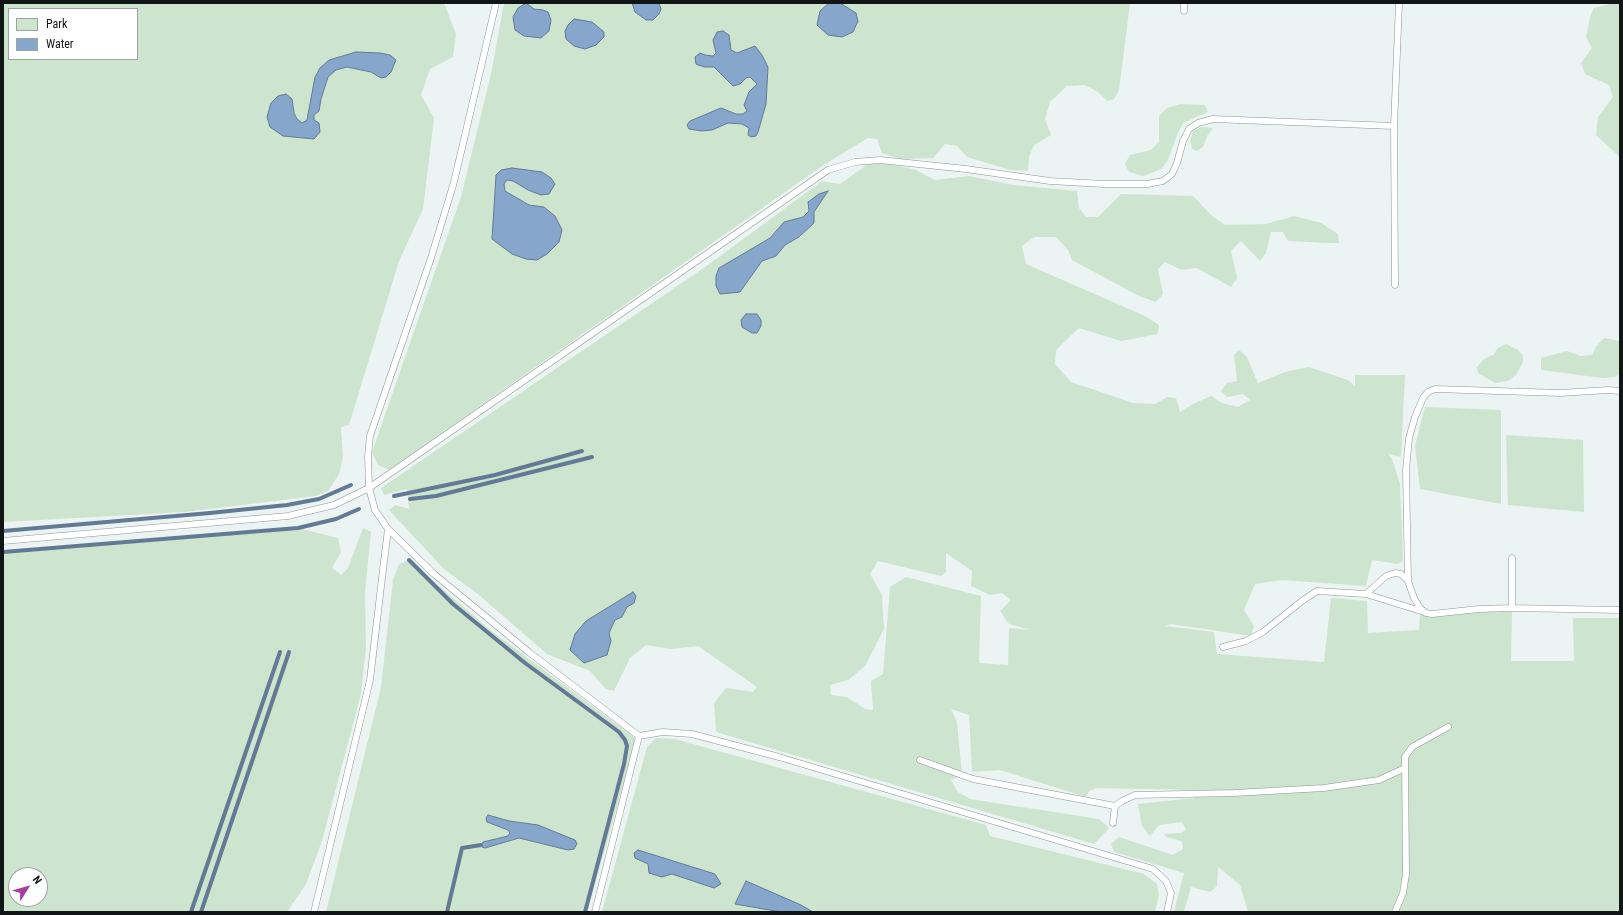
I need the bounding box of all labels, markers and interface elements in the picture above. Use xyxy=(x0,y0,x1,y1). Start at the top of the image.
legend xyxy=(8,8,138,60)
text: Park xyxy=(46,17,67,31)
text: Water xyxy=(46,37,74,51)
north arrow xyxy=(8,867,48,907)
text: N xyxy=(30,873,44,887)

